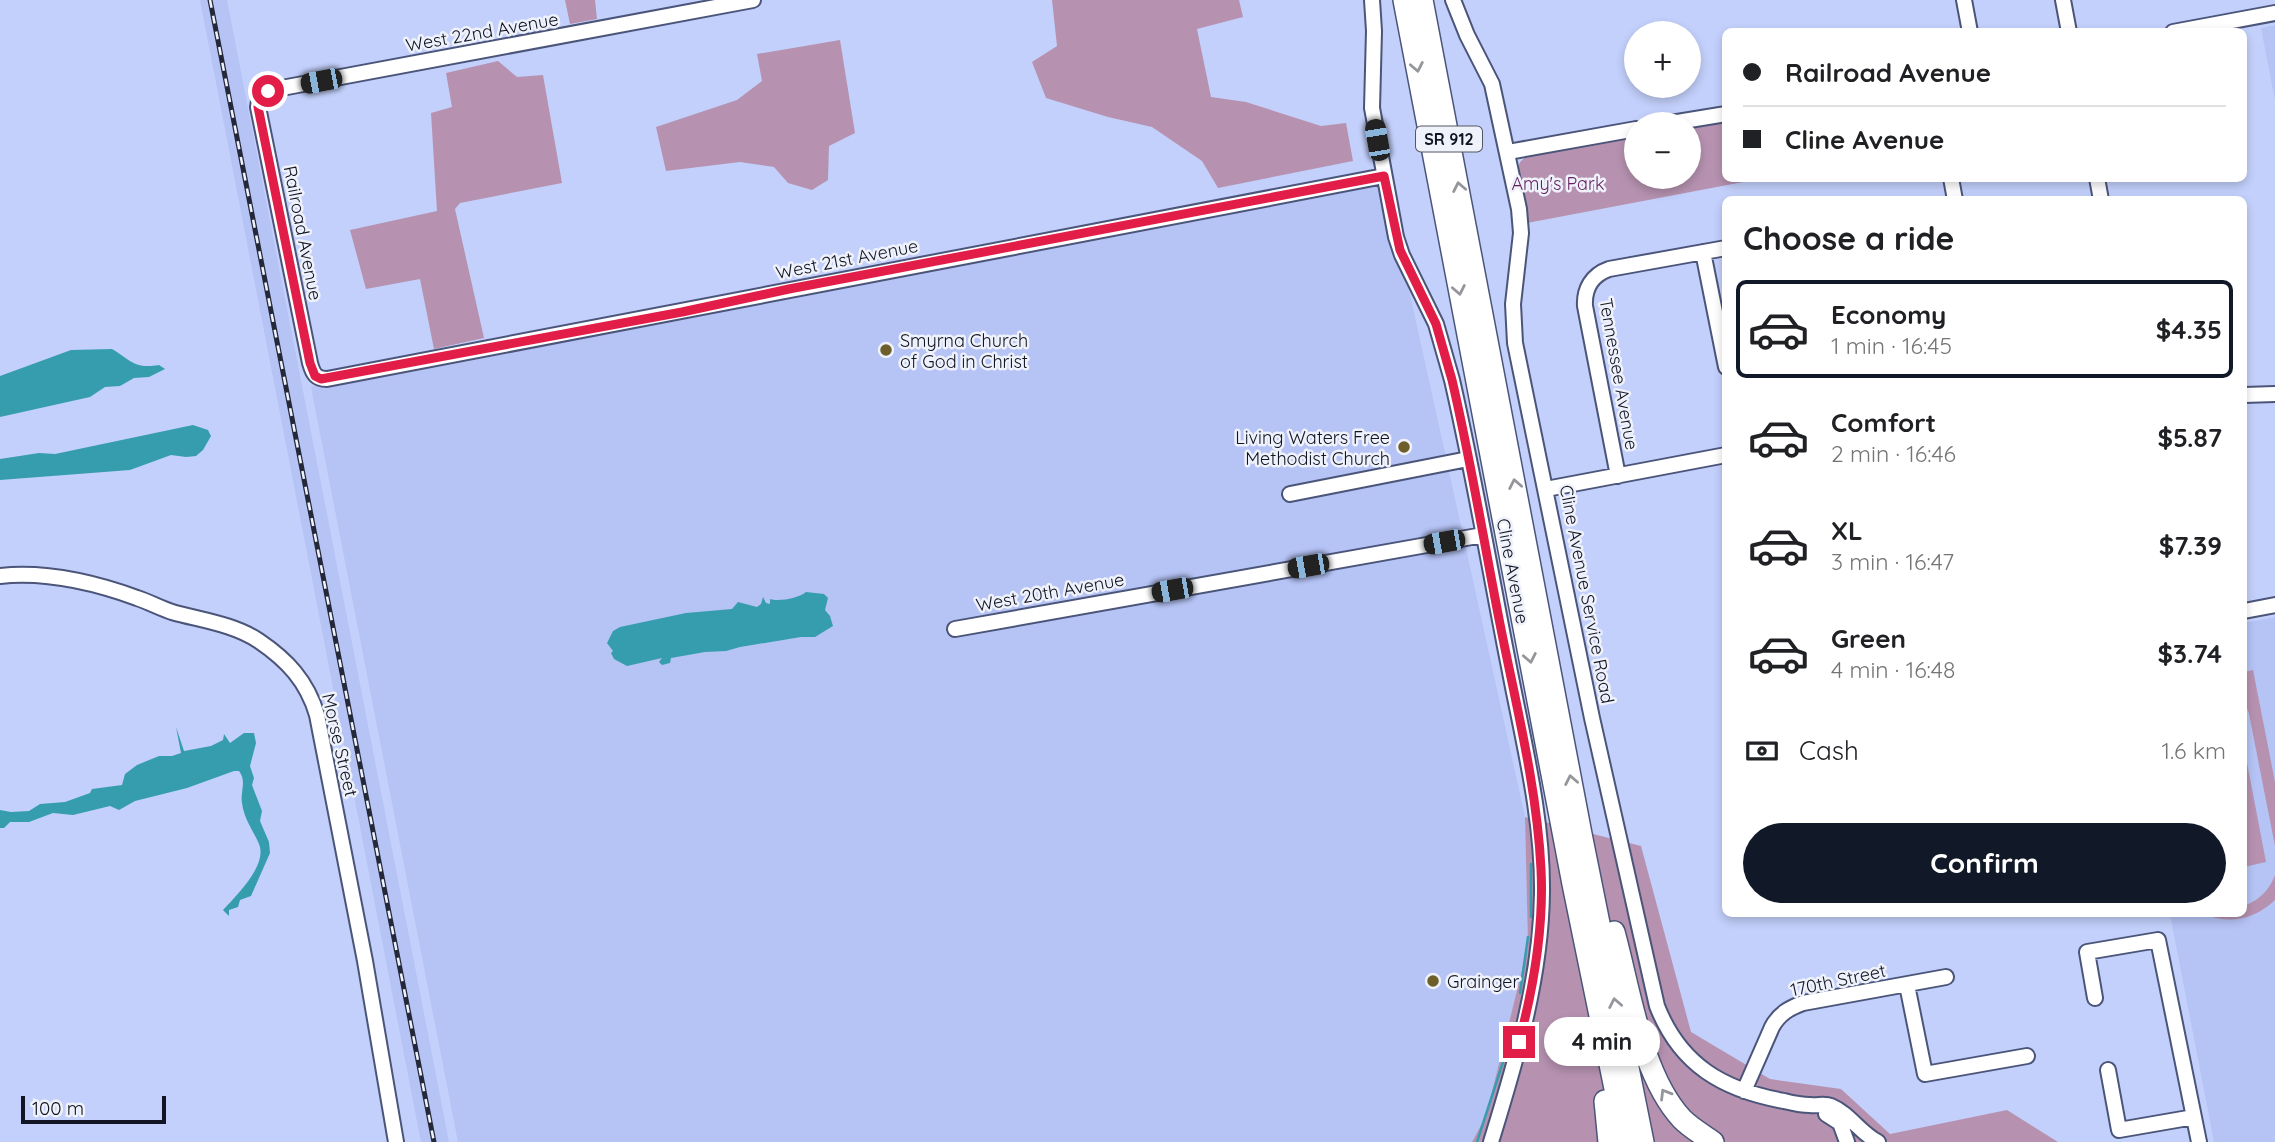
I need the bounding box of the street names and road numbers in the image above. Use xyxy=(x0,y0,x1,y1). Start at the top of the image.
street label: West 22nd Avenue xyxy=(404,7,560,57)
road number: SR 912 xyxy=(1416,127,1482,152)
street label: Railroad Avenue xyxy=(279,164,327,302)
street label: West 21st Avenue xyxy=(774,234,920,284)
street label: Tennessee Avenue xyxy=(1594,296,1644,452)
street label: Cline Avenue Service Road xyxy=(1555,483,1619,705)
street label: Cline Avenue xyxy=(1492,516,1534,626)
street label: West 20th Avenue xyxy=(974,568,1126,616)
street label: Morse Street xyxy=(317,691,363,799)
street label: 170th Street xyxy=(1788,959,1888,1001)

